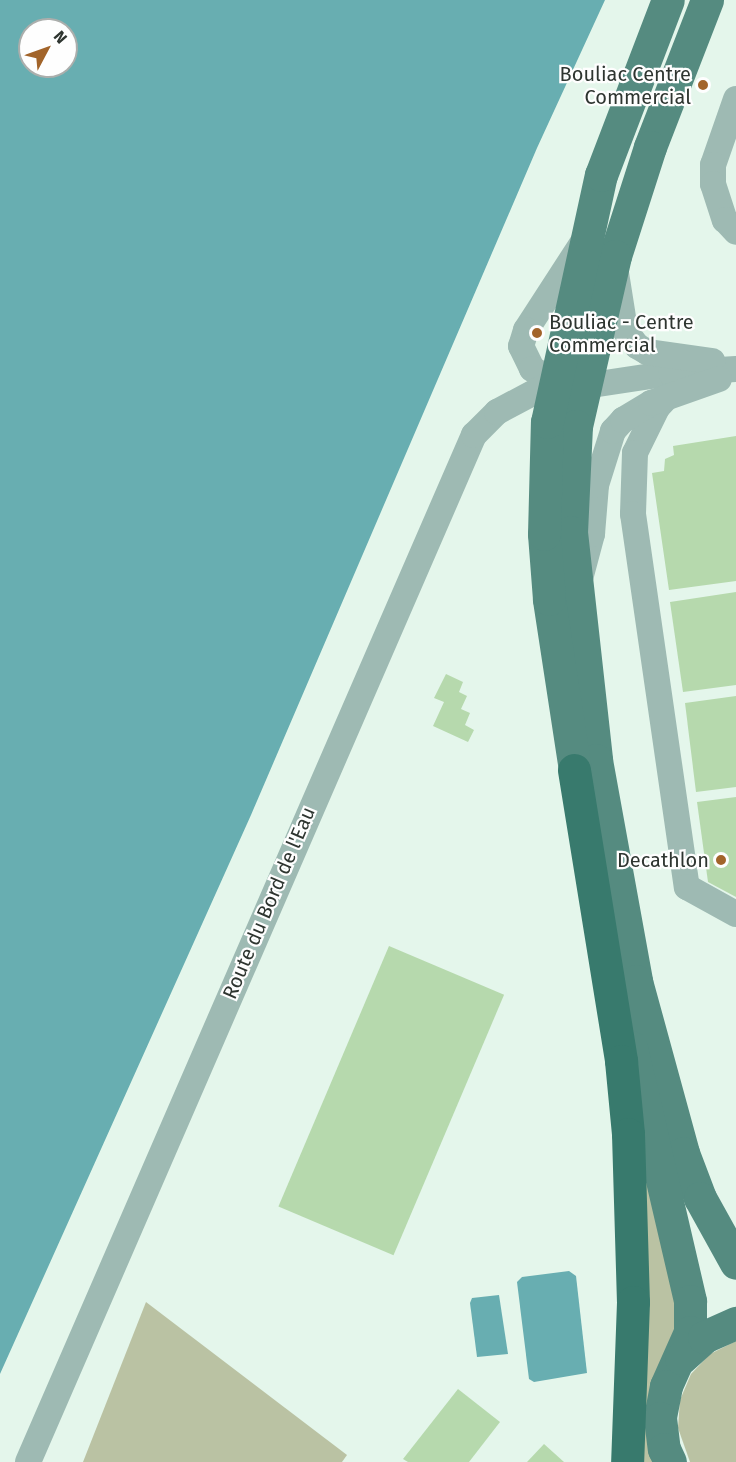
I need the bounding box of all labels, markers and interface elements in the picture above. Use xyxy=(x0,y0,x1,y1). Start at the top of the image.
north arrow xyxy=(18,18,78,78)
text: N xyxy=(50,27,71,47)
place label: Bouliac Centre Commercial xyxy=(560,62,691,109)
marker: Bouliac Centre Commercial xyxy=(696,78,710,92)
place label: Bouliac - Centre Commercial xyxy=(549,310,694,357)
marker: Bouliac - Centre Commercial xyxy=(530,326,544,340)
street label: Route du Bord de l'Eau xyxy=(218,803,320,1003)
place label: Decathlon xyxy=(617,848,709,872)
marker: Decathlon xyxy=(714,853,728,867)

